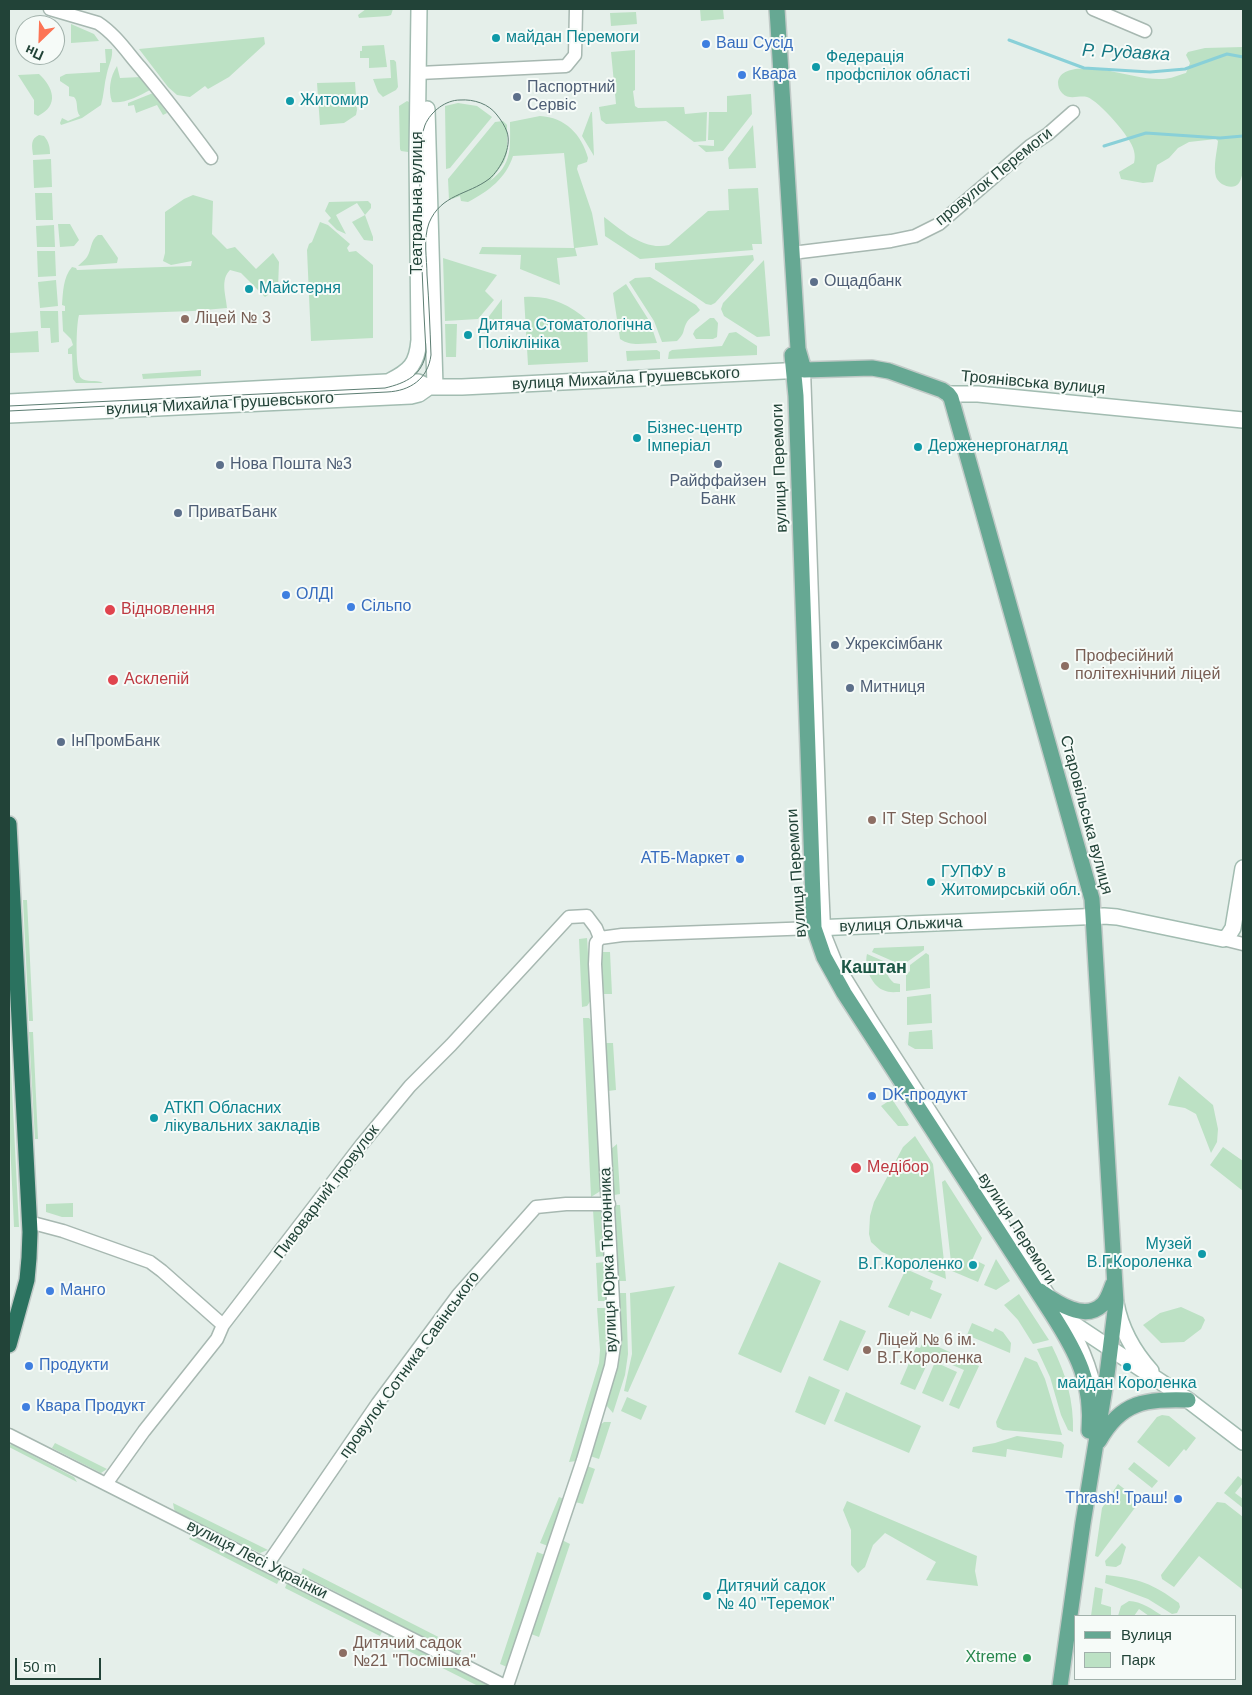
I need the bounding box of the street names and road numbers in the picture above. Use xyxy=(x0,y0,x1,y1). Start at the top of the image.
street label: провулок Перемоги xyxy=(932,124,1056,230)
street label: Театральна вулиця xyxy=(408,131,428,275)
street label: вулиця Михайла Грушевського xyxy=(512,363,740,395)
street label: Троянівська вулиця xyxy=(960,367,1106,399)
street label: вулиця Михайла Грушевського xyxy=(106,388,334,420)
street label: вулиця Перемоги xyxy=(768,403,792,533)
street label: Старовільська вулиця xyxy=(1055,733,1117,897)
street label: вулиця Перемоги xyxy=(783,808,811,938)
street label: вулиця Ольжича xyxy=(839,913,963,937)
street label: Пивоварний провулок xyxy=(270,1121,384,1263)
street label: вулиця Юрка Тютюнника xyxy=(596,1167,622,1353)
street label: вулиця Перемоги xyxy=(974,1170,1060,1288)
street label: провулок Сотника Савінського xyxy=(336,1268,484,1462)
street label: вулиця Лесі Українки xyxy=(183,1516,331,1604)

